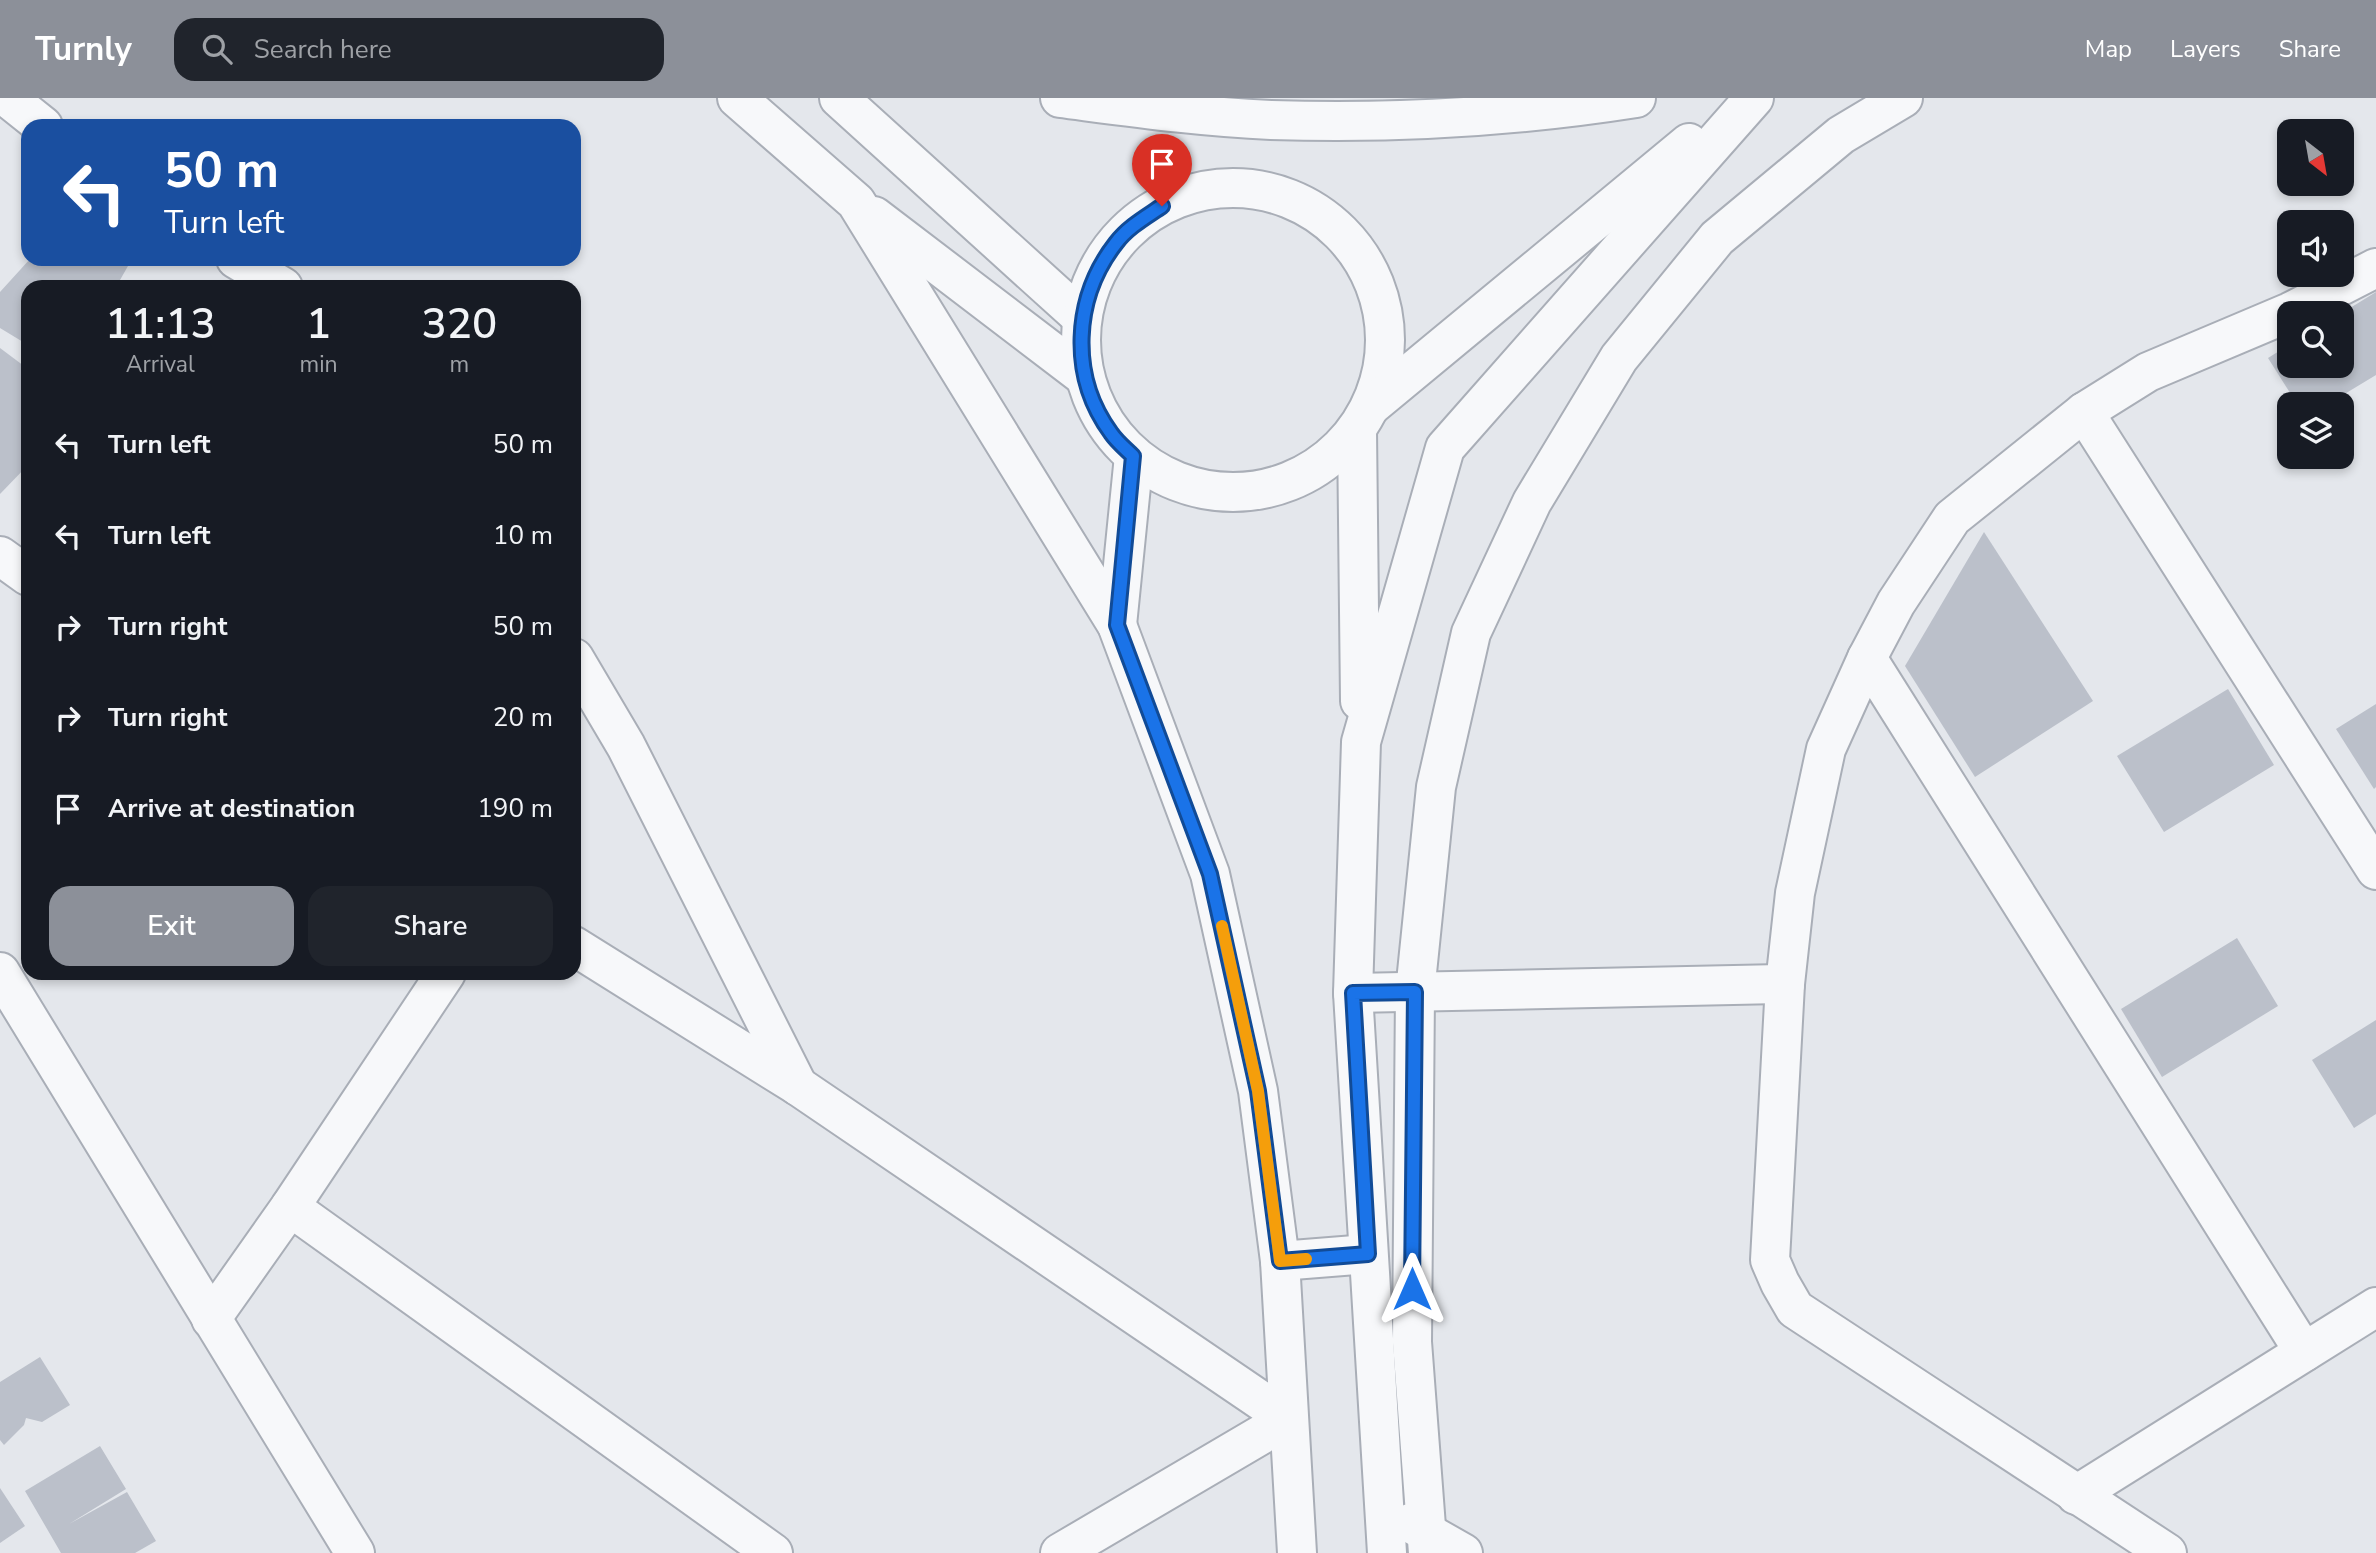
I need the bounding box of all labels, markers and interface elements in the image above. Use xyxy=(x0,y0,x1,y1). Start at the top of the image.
search box xyxy=(174,18,664,81)
text: Turnly xyxy=(35,27,132,72)
icon: search xyxy=(198,30,236,68)
text: Search here xyxy=(254,32,392,67)
text: Map xyxy=(2085,33,2132,65)
text: Layers xyxy=(2170,33,2241,65)
text: Share xyxy=(2279,33,2341,65)
north arrow xyxy=(2277,119,2354,196)
map controls xyxy=(2277,119,2354,469)
pin xyxy=(1132,134,1192,206)
text: 50 m xyxy=(164,137,279,204)
icon: arrive xyxy=(1143,145,1181,183)
icon: left xyxy=(49,147,140,238)
text: Turn left xyxy=(164,201,284,244)
button: sound xyxy=(2277,210,2354,287)
text: 11:13 xyxy=(105,296,216,353)
text: 1 xyxy=(306,296,331,353)
text: 320 xyxy=(421,296,497,353)
button: search xyxy=(2277,301,2354,378)
text: Arrival xyxy=(126,349,195,380)
text: min xyxy=(300,349,338,380)
text: m xyxy=(449,349,469,380)
button: layers xyxy=(2277,392,2354,469)
icon: left xyxy=(49,426,87,464)
text: Turn left xyxy=(108,427,211,462)
text: 50 m xyxy=(493,427,553,462)
icon: left xyxy=(49,517,87,555)
text: Turn left xyxy=(108,518,211,553)
text: 10 m xyxy=(493,518,553,553)
icon: right xyxy=(49,608,87,646)
text: Turn right xyxy=(108,609,227,644)
text: 50 m xyxy=(493,609,553,644)
icon: right xyxy=(49,699,87,737)
text: Turn right xyxy=(108,700,227,735)
text: 20 m xyxy=(493,700,553,735)
icon: arrive xyxy=(49,790,87,828)
text: Arrive at destination xyxy=(108,791,355,826)
text: 190 m xyxy=(477,791,553,826)
button: Exit xyxy=(49,886,294,966)
button: Share xyxy=(308,886,553,966)
position arrow xyxy=(1375,1252,1449,1326)

